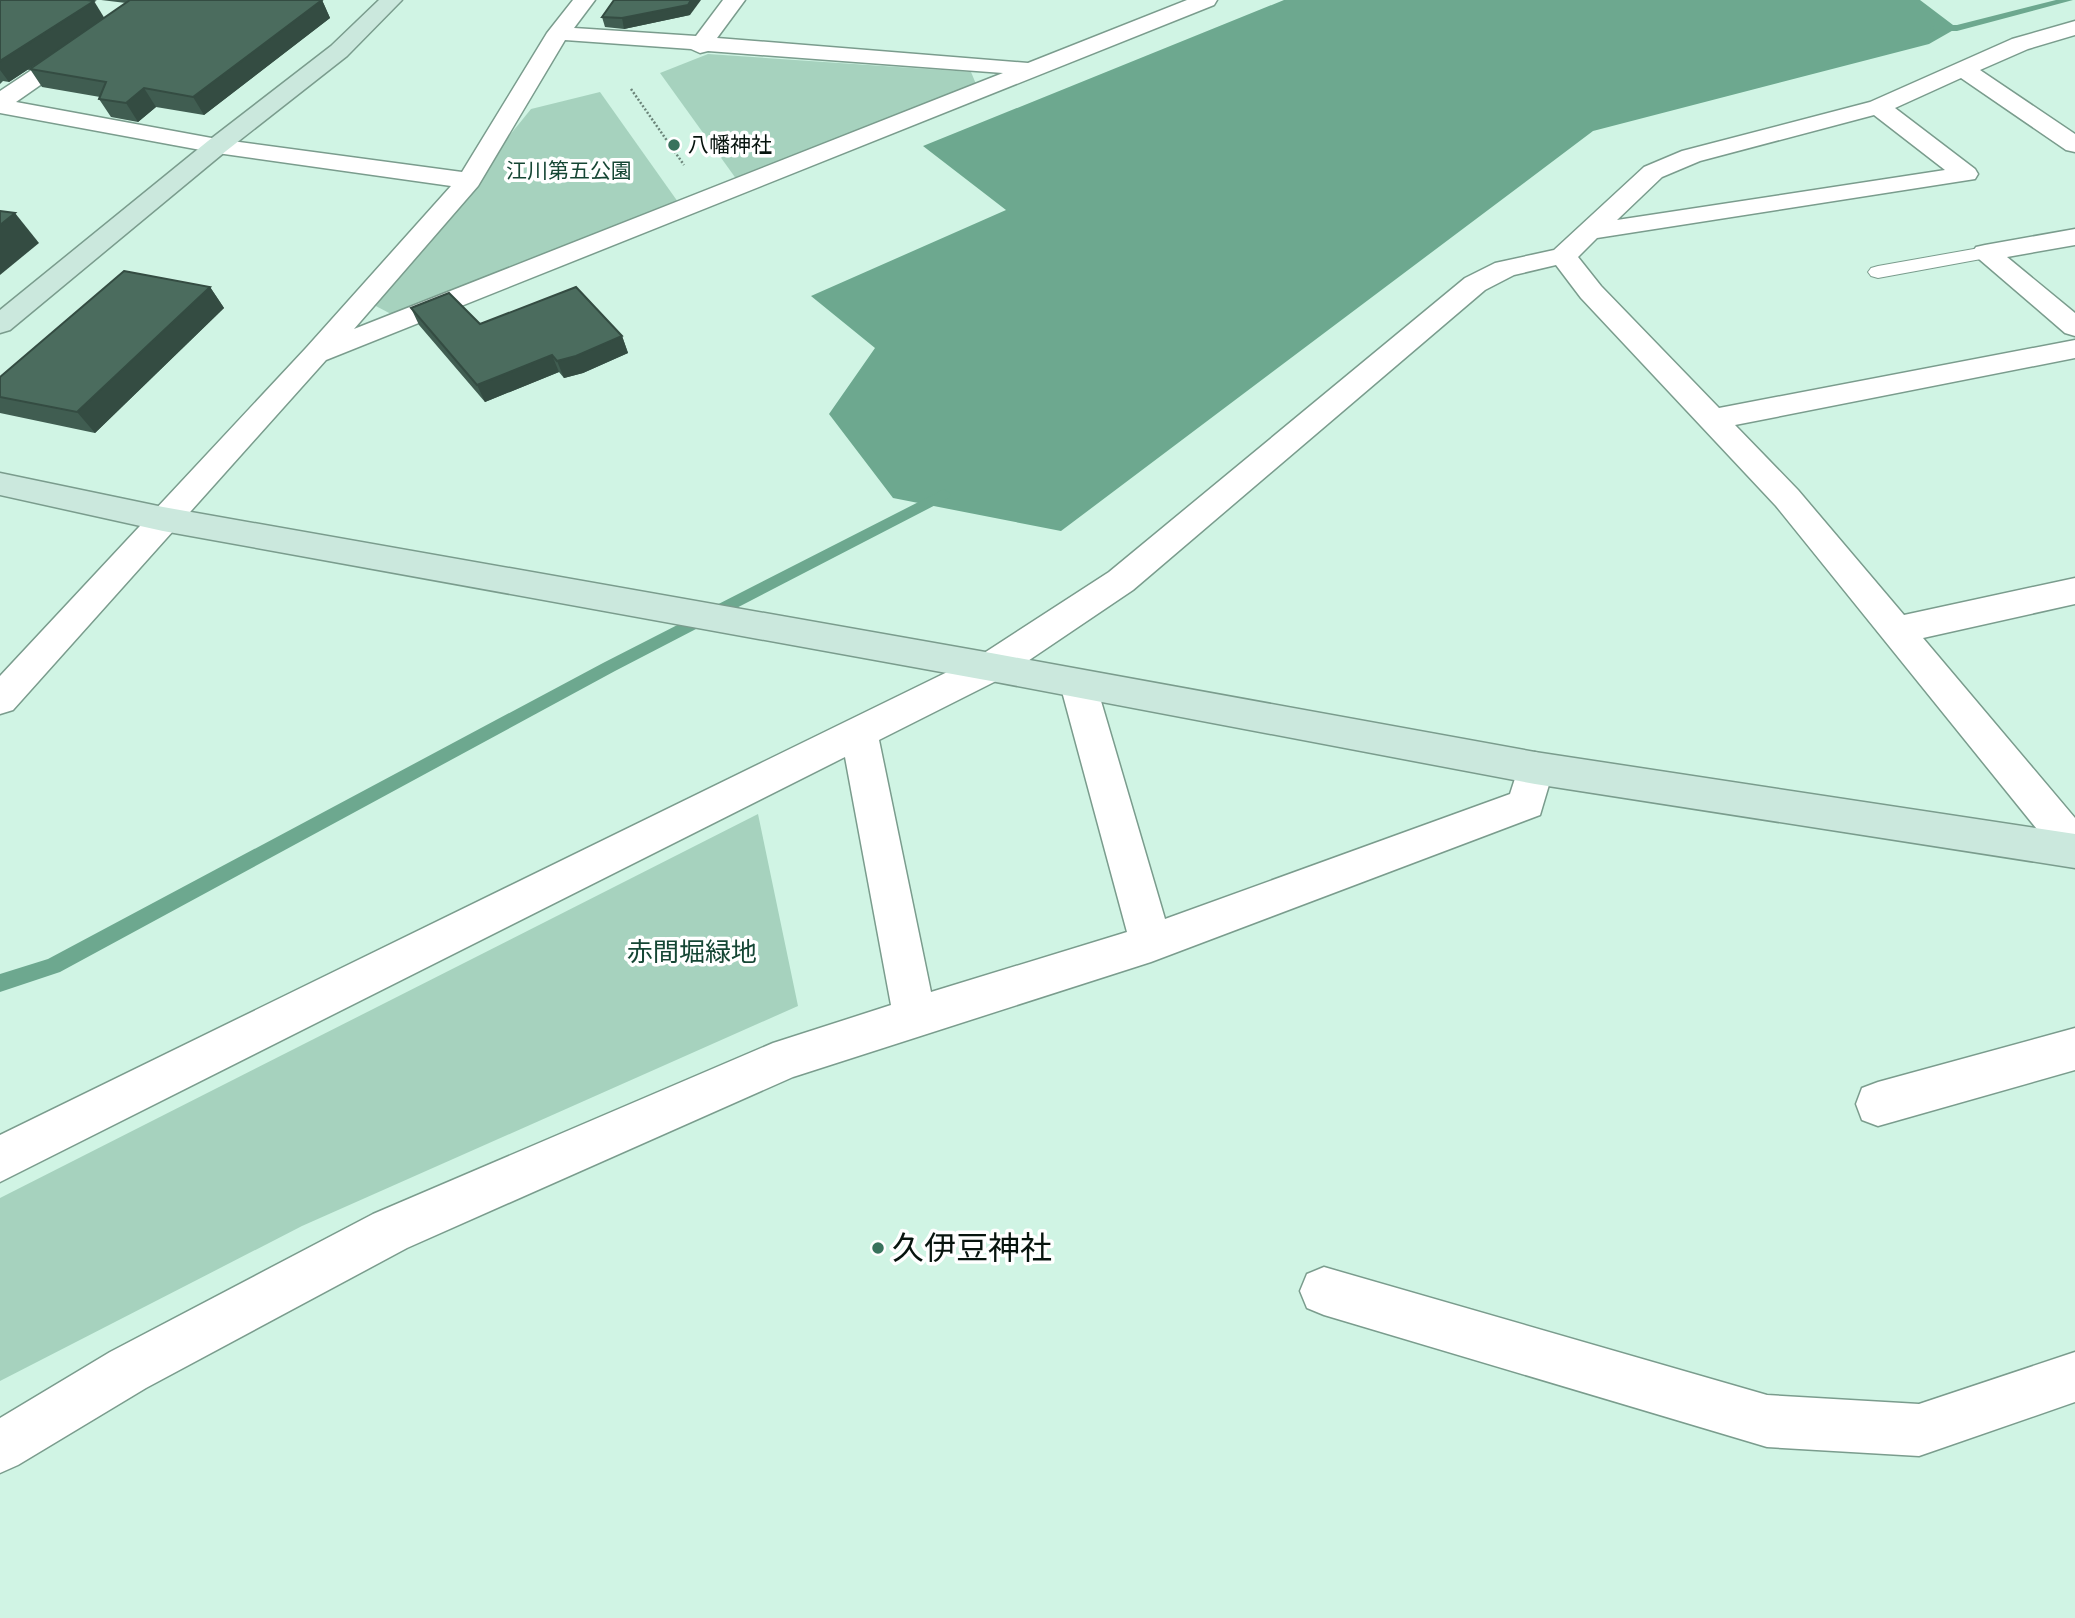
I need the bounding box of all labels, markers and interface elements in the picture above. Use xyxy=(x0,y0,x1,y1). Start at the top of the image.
place label: 八幡神社 xyxy=(688,131,772,158)
marker: 八幡神社 xyxy=(666,137,682,153)
park label: 江川第五公園 xyxy=(506,157,632,184)
park label: 赤間堀緑地 xyxy=(627,935,757,968)
place label: 久伊豆神社 xyxy=(892,1226,1052,1268)
marker: 久伊豆神社 xyxy=(870,1240,886,1256)

